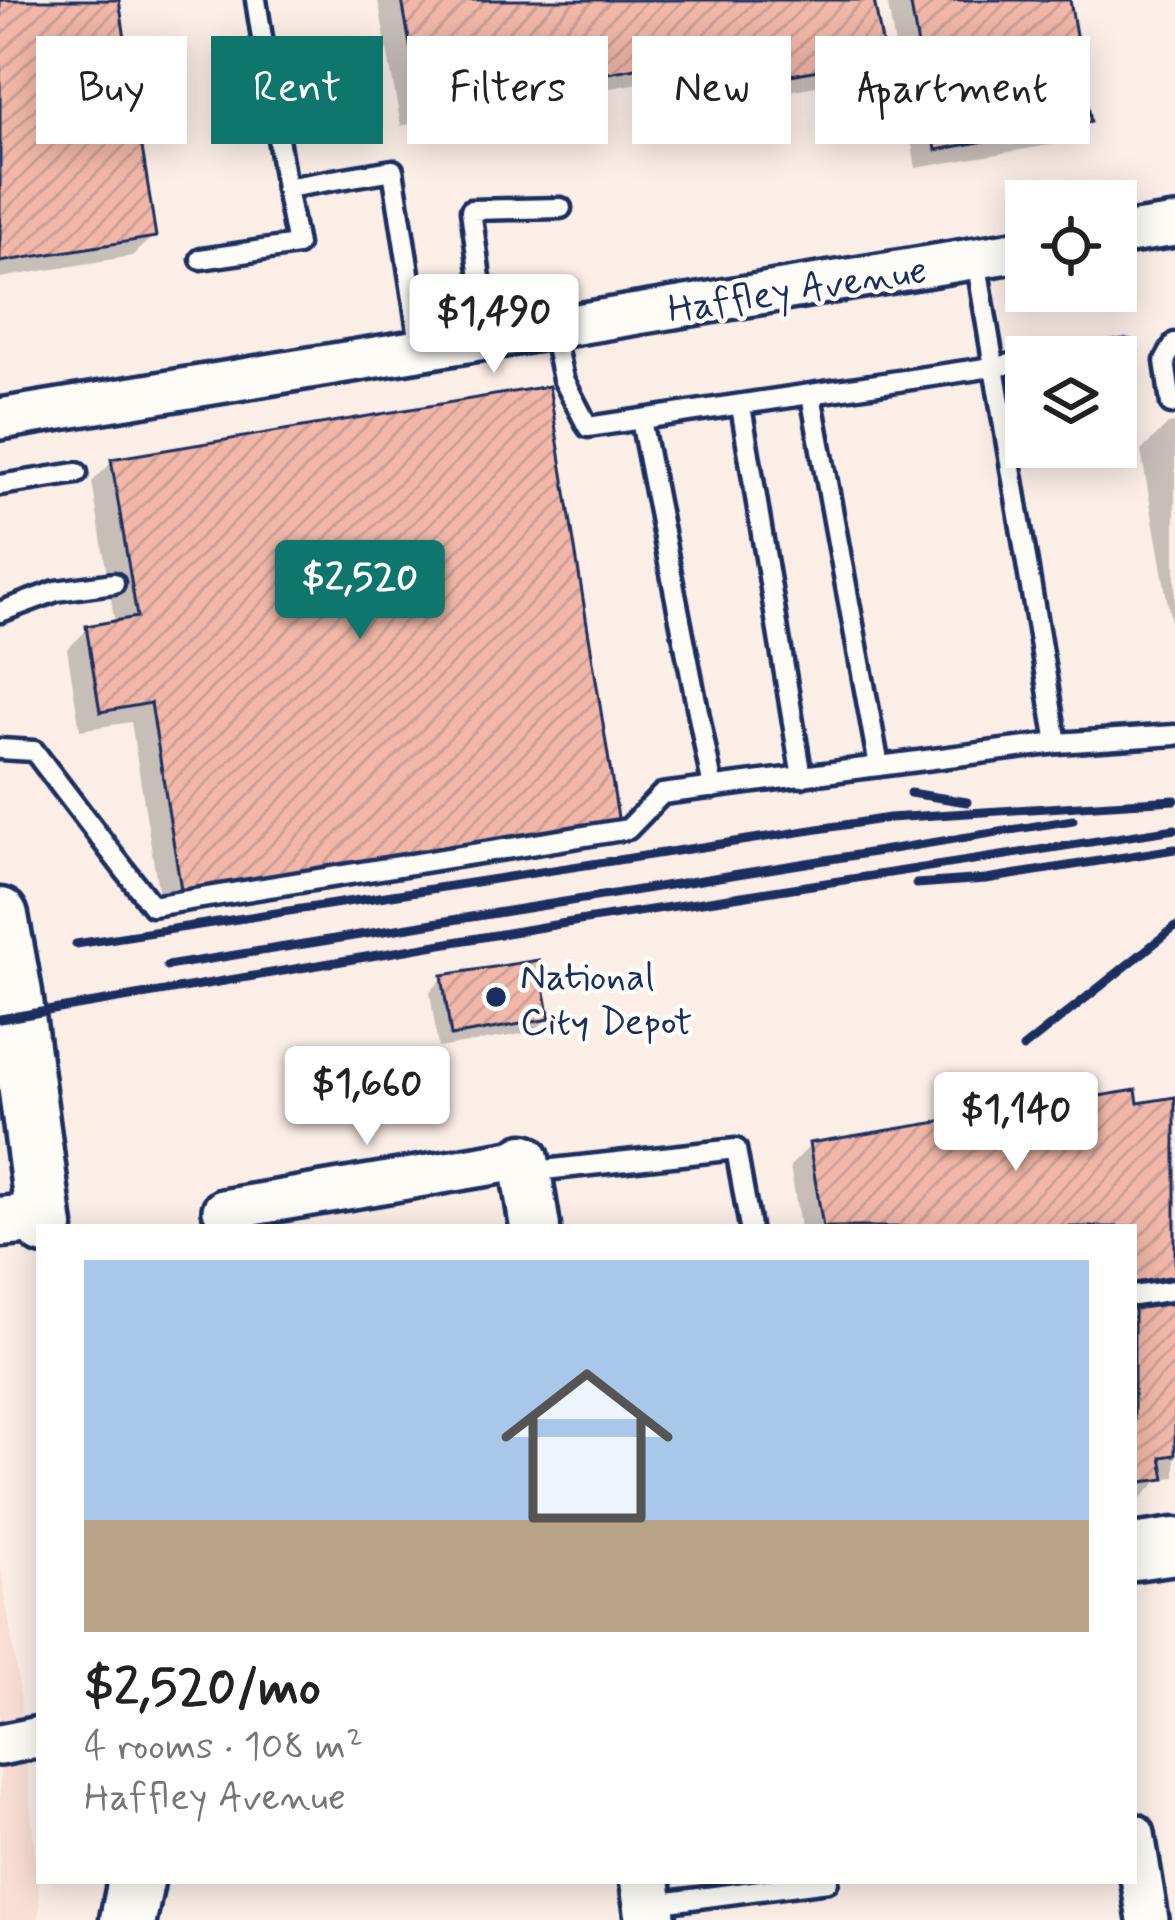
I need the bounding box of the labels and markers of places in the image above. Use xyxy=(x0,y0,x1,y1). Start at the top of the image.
pin: $1,490 xyxy=(396,274,592,376)
pin: $2,520 xyxy=(262,540,458,642)
place label: National City Depot xyxy=(520,953,692,1049)
marker: National City Depot xyxy=(483,984,509,1010)
pin: $1,660 xyxy=(269,1046,465,1148)
pin: $1,140 xyxy=(918,1072,1114,1174)

